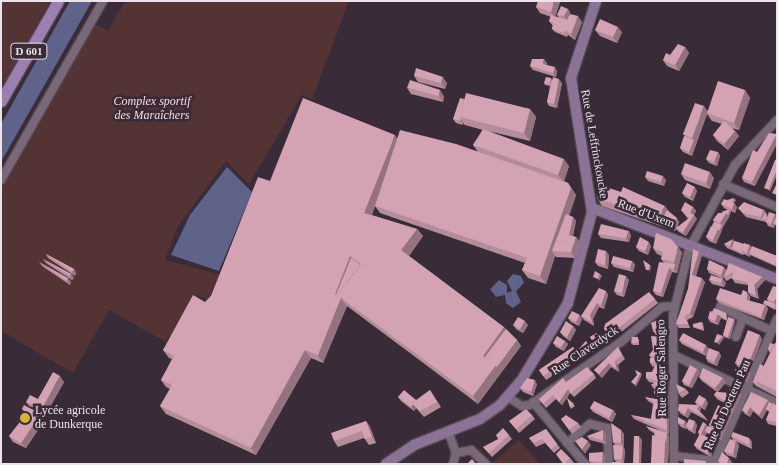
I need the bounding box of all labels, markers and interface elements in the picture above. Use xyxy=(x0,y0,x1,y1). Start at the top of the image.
road number: D 601 xyxy=(10,42,48,59)
street label: Rue de Leffrinckoucke xyxy=(577,88,611,200)
park label: Complex sportif des Maraîchers xyxy=(114,95,190,123)
street label: Rue d'Uxem xyxy=(615,197,677,231)
street label: Rue Roger Salengro xyxy=(654,319,670,417)
street label: Rue Claverdyck xyxy=(549,323,621,379)
street label: Rue du Docteur Pau xyxy=(702,358,754,452)
place label: Lycée agricole de Dunkerque xyxy=(35,404,105,432)
marker: Lycée agricole de Dunkerque xyxy=(19,412,31,424)

